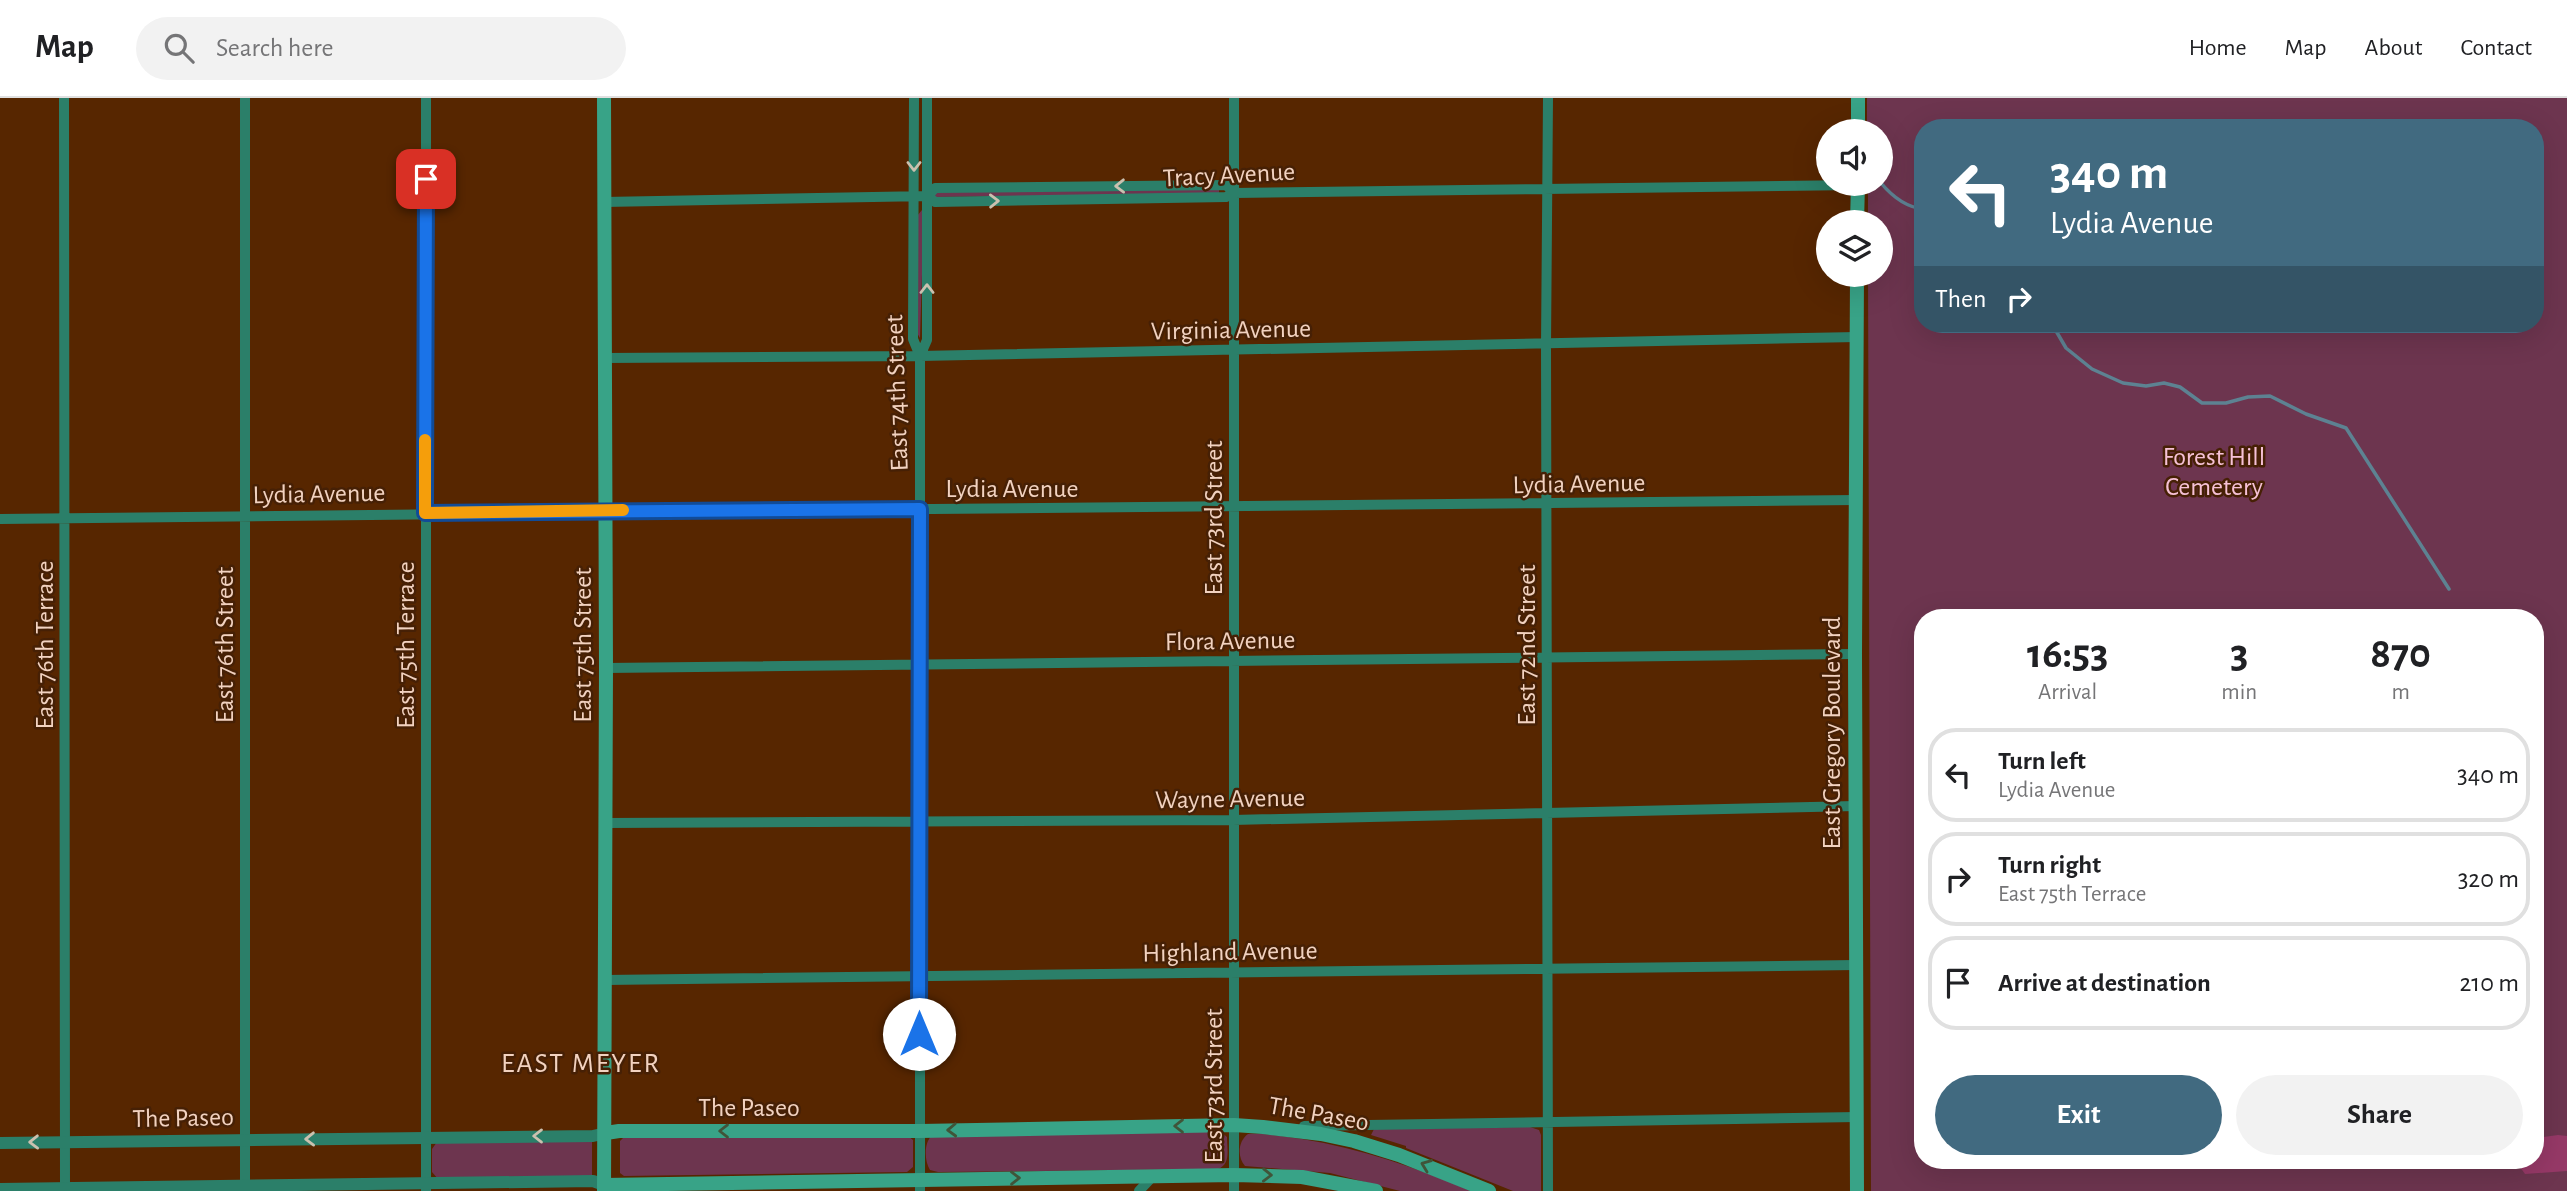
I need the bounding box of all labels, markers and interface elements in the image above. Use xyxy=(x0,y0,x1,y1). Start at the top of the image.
search box xyxy=(136,17,626,80)
icon: search xyxy=(160,29,198,67)
text: Map xyxy=(35,31,94,64)
text: Search here xyxy=(216,35,334,61)
text: Home xyxy=(2189,36,2247,60)
text: Map xyxy=(2285,36,2327,60)
text: About xyxy=(2365,36,2422,60)
text: Contact xyxy=(2460,36,2532,60)
map controls xyxy=(1816,119,1893,287)
button: sound xyxy=(1816,119,1893,196)
icon: left xyxy=(1935,147,2026,238)
pin xyxy=(396,149,456,209)
text: 340 m xyxy=(2050,149,2168,198)
street label: Tracy Avenue xyxy=(1162,159,1296,191)
icon: arrive xyxy=(407,160,445,198)
one-way arrow xyxy=(906,161,922,172)
one-way arrow xyxy=(1114,178,1125,194)
one-way arrow xyxy=(989,193,1000,209)
text: Lydia Avenue xyxy=(2050,207,2213,239)
button: layers xyxy=(1816,210,1893,287)
icon: right xyxy=(2000,280,2038,318)
one-way arrow xyxy=(919,283,935,294)
text: Then xyxy=(1935,286,1986,312)
street label: East 74th Street xyxy=(881,314,913,472)
street label: Virginia Avenue xyxy=(1151,316,1311,344)
street label: East 73rd Street xyxy=(1201,440,1227,596)
park label: Forest Hill Cemetery xyxy=(2163,444,2265,500)
street label: Lydia Avenue xyxy=(1512,470,1646,498)
street label: Lydia Avenue xyxy=(946,476,1078,502)
street label: Lydia Avenue xyxy=(252,480,386,508)
street label: East 76th Terrace xyxy=(32,561,58,729)
street label: East 75th Terrace xyxy=(393,561,419,729)
street label: East 72nd Street xyxy=(1514,564,1540,726)
street label: East 76th Street xyxy=(212,567,238,723)
street label: East 75th Street xyxy=(570,567,596,723)
street label: East Gregory Boulevard xyxy=(1819,617,1845,850)
street label: Flora Avenue xyxy=(1165,627,1295,655)
text: 16:53 xyxy=(2027,633,2108,675)
text: 3 xyxy=(2230,633,2248,675)
text: 870 xyxy=(2370,633,2431,675)
text: Arrival xyxy=(2038,681,2097,704)
text: min xyxy=(2221,681,2257,704)
text: m xyxy=(2391,681,2410,704)
text: Turn left xyxy=(1998,748,2086,774)
icon: left xyxy=(1939,756,1977,794)
text: 340 m xyxy=(2457,762,2519,788)
text: Lydia Avenue xyxy=(1998,779,2115,802)
street label: Wayne Avenue xyxy=(1155,785,1305,813)
text: Turn right xyxy=(1998,852,2101,878)
icon: right xyxy=(1939,860,1977,898)
text: 320 m xyxy=(2458,866,2519,892)
text: East 75th Terrace xyxy=(1998,883,2146,906)
street label: Highland Avenue xyxy=(1142,937,1318,967)
icon: arrive xyxy=(1939,964,1977,1002)
text: Arrive at destination xyxy=(1998,970,2211,996)
text: 210 m xyxy=(2459,970,2519,996)
position arrow xyxy=(882,997,956,1071)
street label: East 73rd Street xyxy=(1201,1008,1227,1164)
district label: EAST MEYER xyxy=(501,1050,661,1078)
button: Exit xyxy=(1935,1075,2222,1155)
button: Share xyxy=(2236,1075,2523,1155)
street label: The Paseo xyxy=(1267,1092,1371,1136)
street label: The Paseo xyxy=(698,1095,800,1121)
street label: The Paseo xyxy=(132,1104,234,1132)
one-way arrow xyxy=(1173,1118,1184,1134)
one-way arrow xyxy=(718,1123,729,1139)
one-way arrow xyxy=(946,1123,957,1138)
one-way arrow xyxy=(532,1128,542,1144)
one-way arrow xyxy=(304,1131,315,1147)
one-way arrow xyxy=(28,1135,39,1150)
one-way arrow xyxy=(1421,1159,1433,1173)
one-way arrow xyxy=(1262,1167,1273,1183)
one-way arrow xyxy=(1010,1170,1021,1185)

